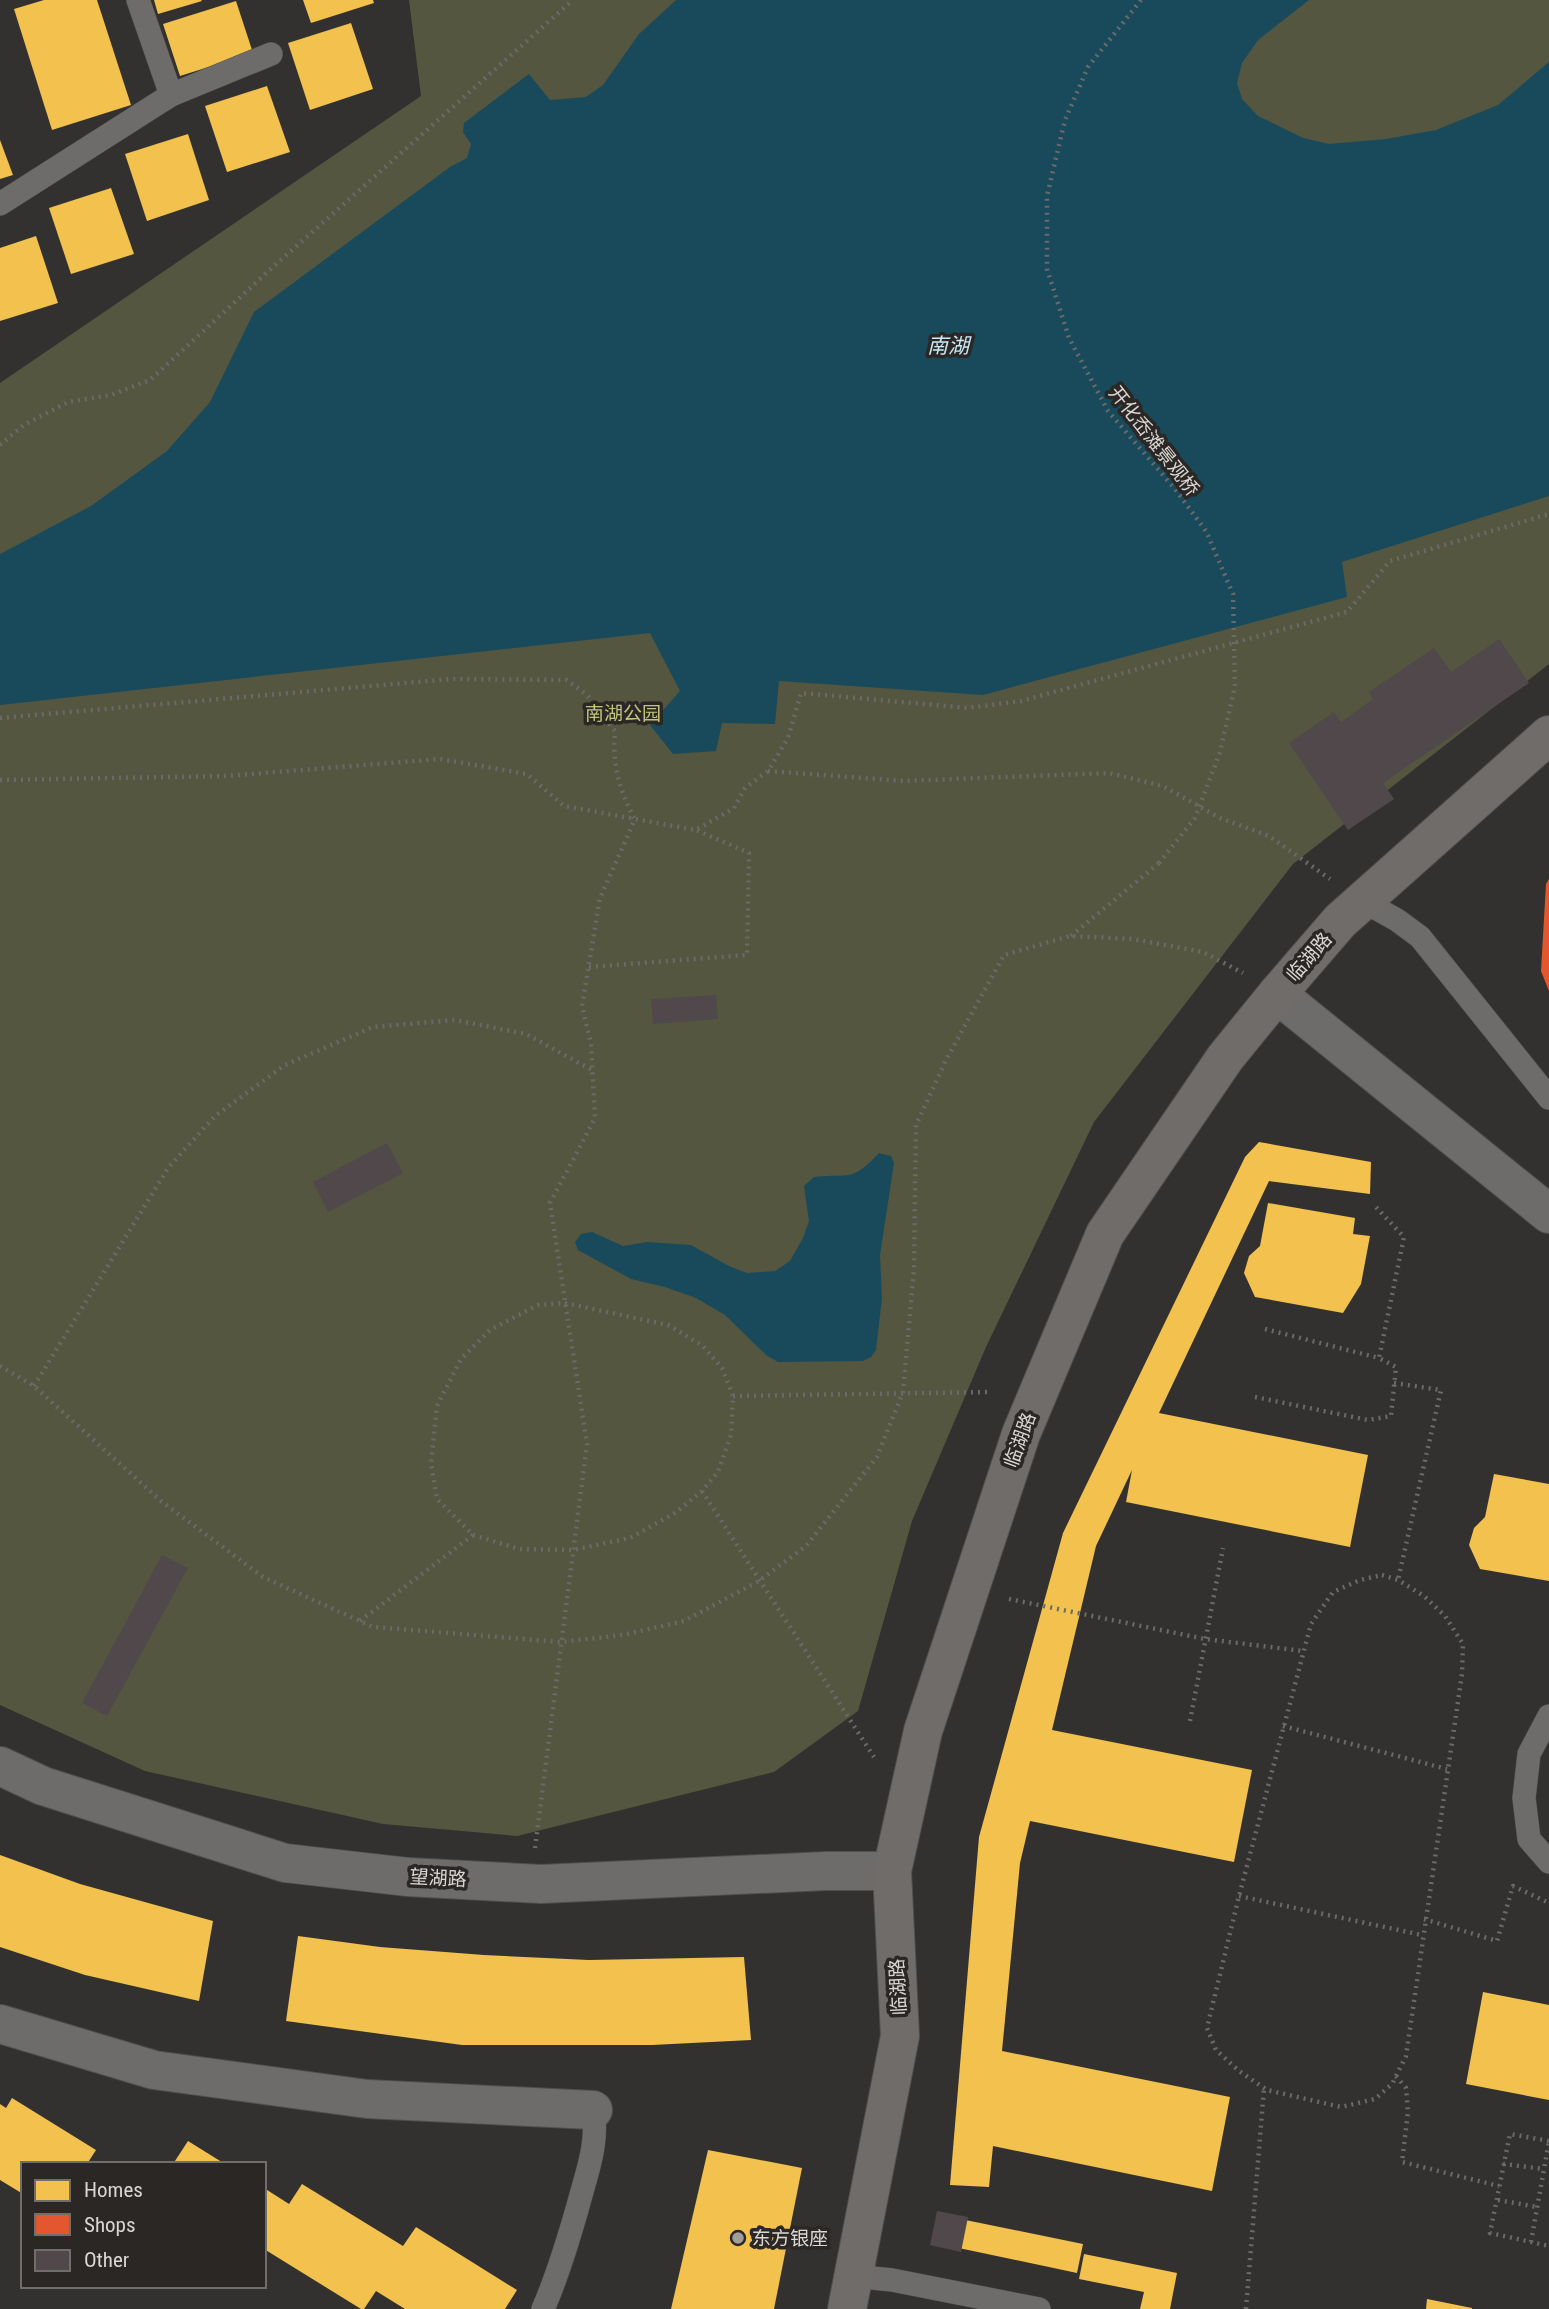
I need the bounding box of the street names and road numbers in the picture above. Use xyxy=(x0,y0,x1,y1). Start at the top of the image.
street label: 开化岙滩景观桥 xyxy=(1104,382,1204,500)
street label: 临湖路 xyxy=(1282,928,1336,986)
street label: 临湖路 xyxy=(999,1409,1041,1471)
street label: 望湖路 xyxy=(409,1865,467,1891)
street label: 临湖路 xyxy=(885,1958,911,2016)

